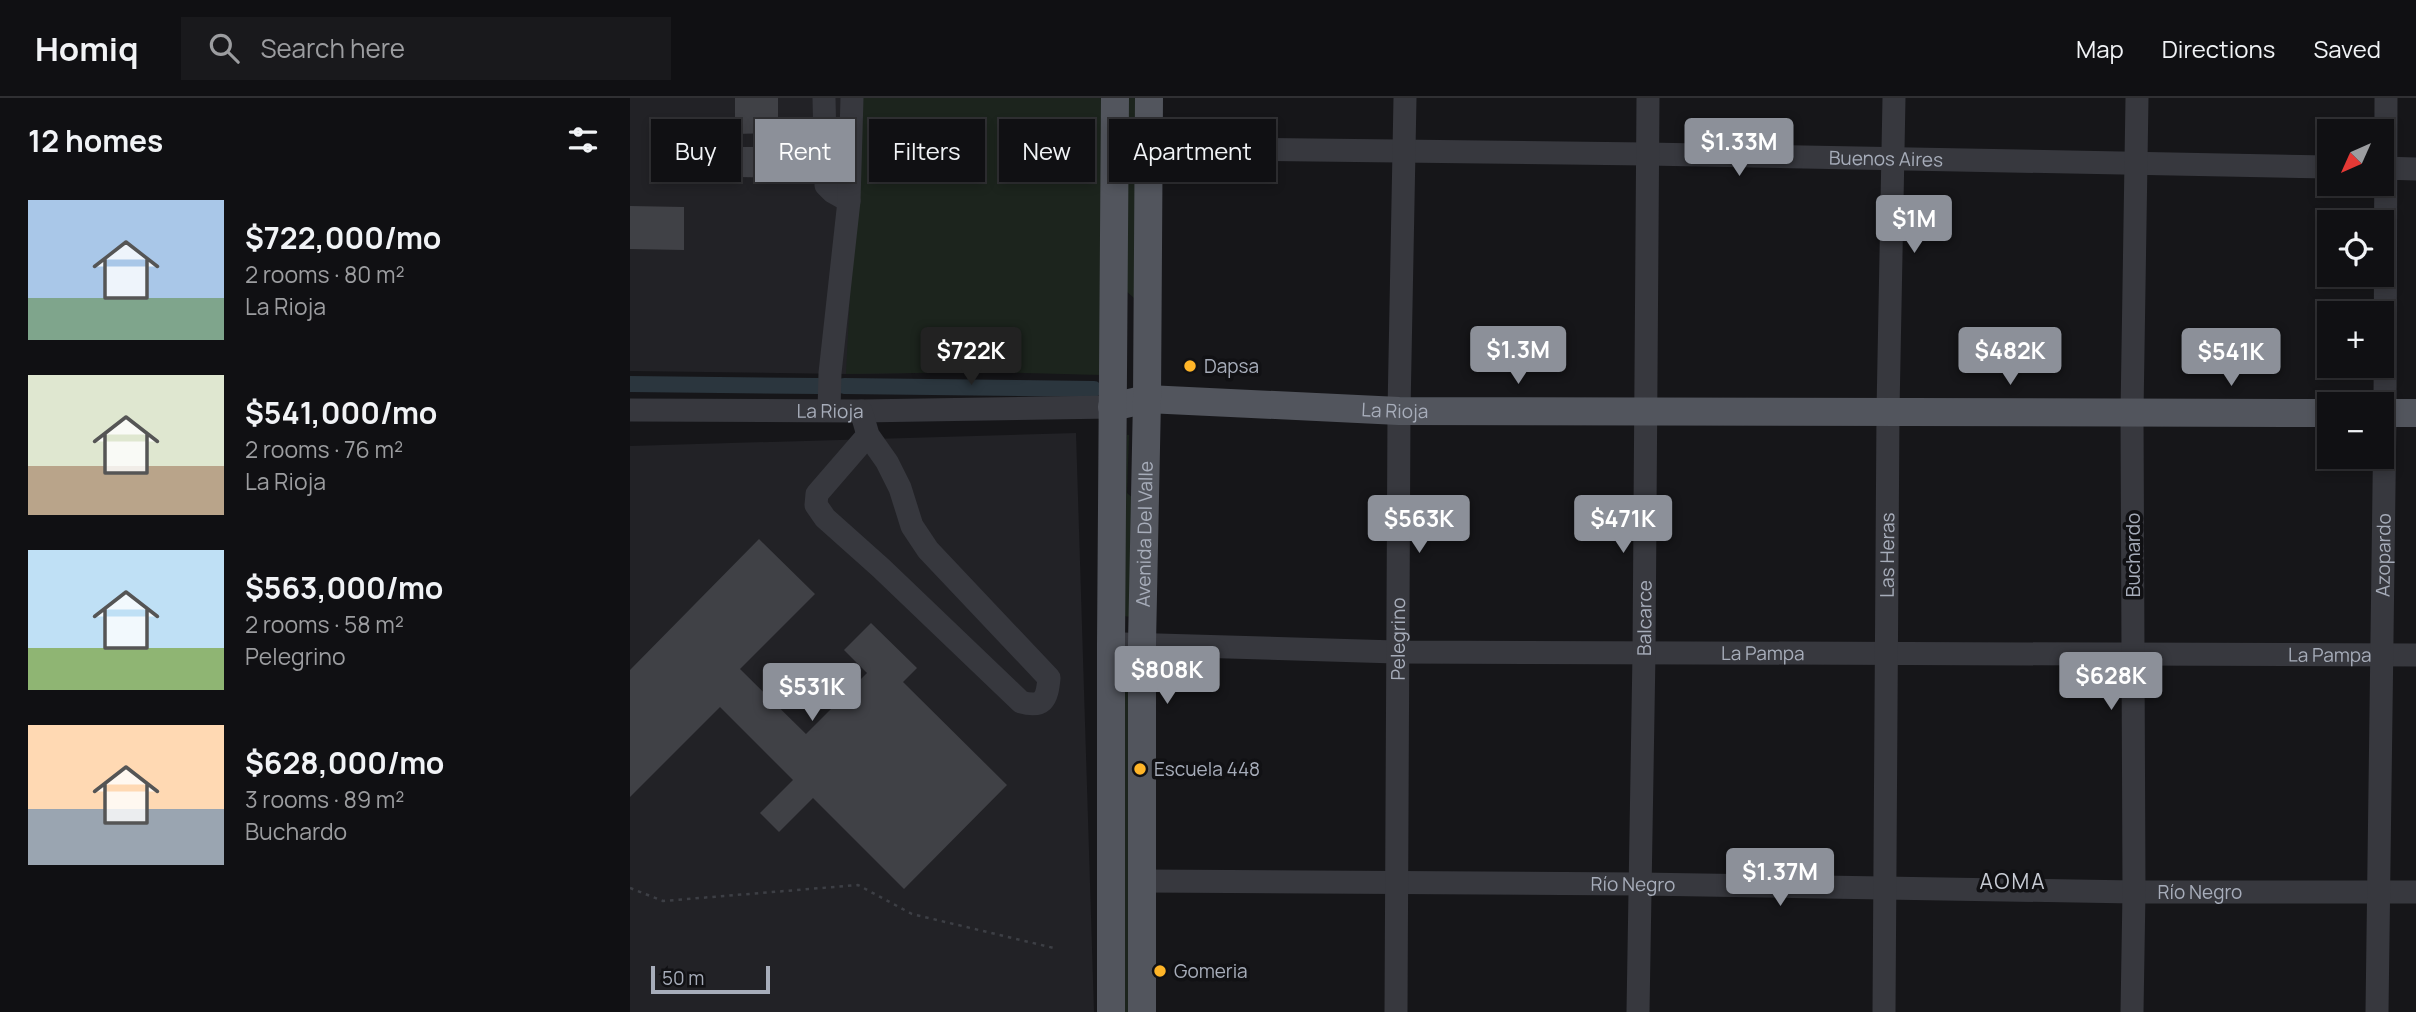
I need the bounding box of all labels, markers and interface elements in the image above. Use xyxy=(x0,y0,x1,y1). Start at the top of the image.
search box xyxy=(181,17,671,80)
text: Homiq xyxy=(35,26,139,71)
icon: search xyxy=(205,29,243,67)
text: Search here xyxy=(261,30,405,66)
text: Map xyxy=(2076,32,2124,65)
text: Directions xyxy=(2162,32,2275,65)
text: Saved xyxy=(2313,32,2381,65)
pin: $1.33M xyxy=(1682,118,1796,178)
chip: Buy xyxy=(651,119,741,182)
chip: Rent xyxy=(755,119,855,182)
chip: Filters xyxy=(869,119,985,182)
chip: New xyxy=(999,119,1095,182)
chip: Apartment xyxy=(1109,119,1276,182)
north arrow xyxy=(2317,119,2394,196)
map controls xyxy=(2317,119,2394,469)
text: 12 homes xyxy=(28,120,163,161)
icon: filters xyxy=(564,121,602,159)
text: $1.33M xyxy=(1701,125,1778,157)
street label: Buenos Aires xyxy=(1829,144,1943,173)
pin: $1M xyxy=(1880,195,1948,255)
text: $1M xyxy=(1892,202,1936,234)
button: locate xyxy=(2317,210,2394,287)
text: $722,000/mo xyxy=(245,217,441,258)
icon: home xyxy=(84,228,168,312)
text: 2 rooms · 80 m² xyxy=(245,258,405,290)
text: La Rioja xyxy=(245,290,326,322)
button: + xyxy=(2317,301,2394,378)
pin: $1.3M xyxy=(1469,327,1567,386)
pin: $722K xyxy=(922,328,1020,387)
pin: $482K xyxy=(1961,328,2059,387)
pin: $541K xyxy=(2182,328,2280,388)
text: $1.3M xyxy=(1486,333,1550,365)
text: $722K xyxy=(937,334,1006,366)
text: $482K xyxy=(1974,334,2046,366)
text: $541K xyxy=(2198,335,2264,367)
place label: Dapsa xyxy=(1204,353,1259,379)
marker: Dapsa xyxy=(1182,358,1198,374)
text: $541,000/mo xyxy=(245,392,437,433)
button: − xyxy=(2317,392,2394,469)
street label: La Rioja xyxy=(1361,396,1428,424)
street label: La Rioja xyxy=(796,398,864,424)
icon: home xyxy=(84,403,168,487)
text: 2 rooms · 76 m² xyxy=(245,433,403,465)
street label: Avenida Del Valle xyxy=(1130,461,1159,607)
text: La Rioja xyxy=(245,465,326,497)
pin: $563K xyxy=(1370,496,1468,555)
pin: $471K xyxy=(1574,496,1672,555)
text: $563K xyxy=(1384,502,1454,534)
text: $471K xyxy=(1590,502,1656,534)
street label: Las Heras xyxy=(1874,512,1900,598)
street label: Buchardo xyxy=(2120,513,2146,597)
street label: Azopardo xyxy=(2370,513,2397,597)
text: $563,000/mo xyxy=(245,567,443,608)
icon: home xyxy=(84,578,168,662)
street label: Balcarce xyxy=(1631,580,1658,656)
street label: Pelegrino xyxy=(1385,597,1411,681)
text: 2 rooms · 58 m² xyxy=(245,608,404,640)
text: Pelegrino xyxy=(245,640,346,672)
street label: La Pampa xyxy=(1721,640,1805,666)
street label: La Pampa xyxy=(2288,642,2372,668)
pin: $808K xyxy=(1118,646,1216,706)
pin: $628K xyxy=(2062,652,2160,712)
text: $808K xyxy=(1131,653,1203,685)
text: $628K xyxy=(2075,659,2147,691)
pin: $531K xyxy=(763,664,861,723)
text: $531K xyxy=(779,670,845,702)
text: $628,000/mo xyxy=(245,742,444,783)
icon: home xyxy=(84,753,168,837)
place label: Escuela 448 xyxy=(1154,756,1260,782)
marker: Escuela 448 xyxy=(1132,761,1148,777)
text: 3 rooms · 89 m² xyxy=(245,783,405,815)
text: Buchardo xyxy=(245,815,347,847)
pin: $1.37M xyxy=(1723,848,1837,908)
text: $1.37M xyxy=(1742,855,1818,887)
district label: AOMA xyxy=(1979,867,2047,895)
street label: Río Negro xyxy=(1591,871,1676,898)
street label: Río Negro xyxy=(2158,879,2242,905)
place label: Gomeria xyxy=(1174,958,1248,984)
scale bar xyxy=(651,963,770,995)
marker: Gomeria xyxy=(1152,963,1168,979)
text: 50 m xyxy=(662,965,704,991)

